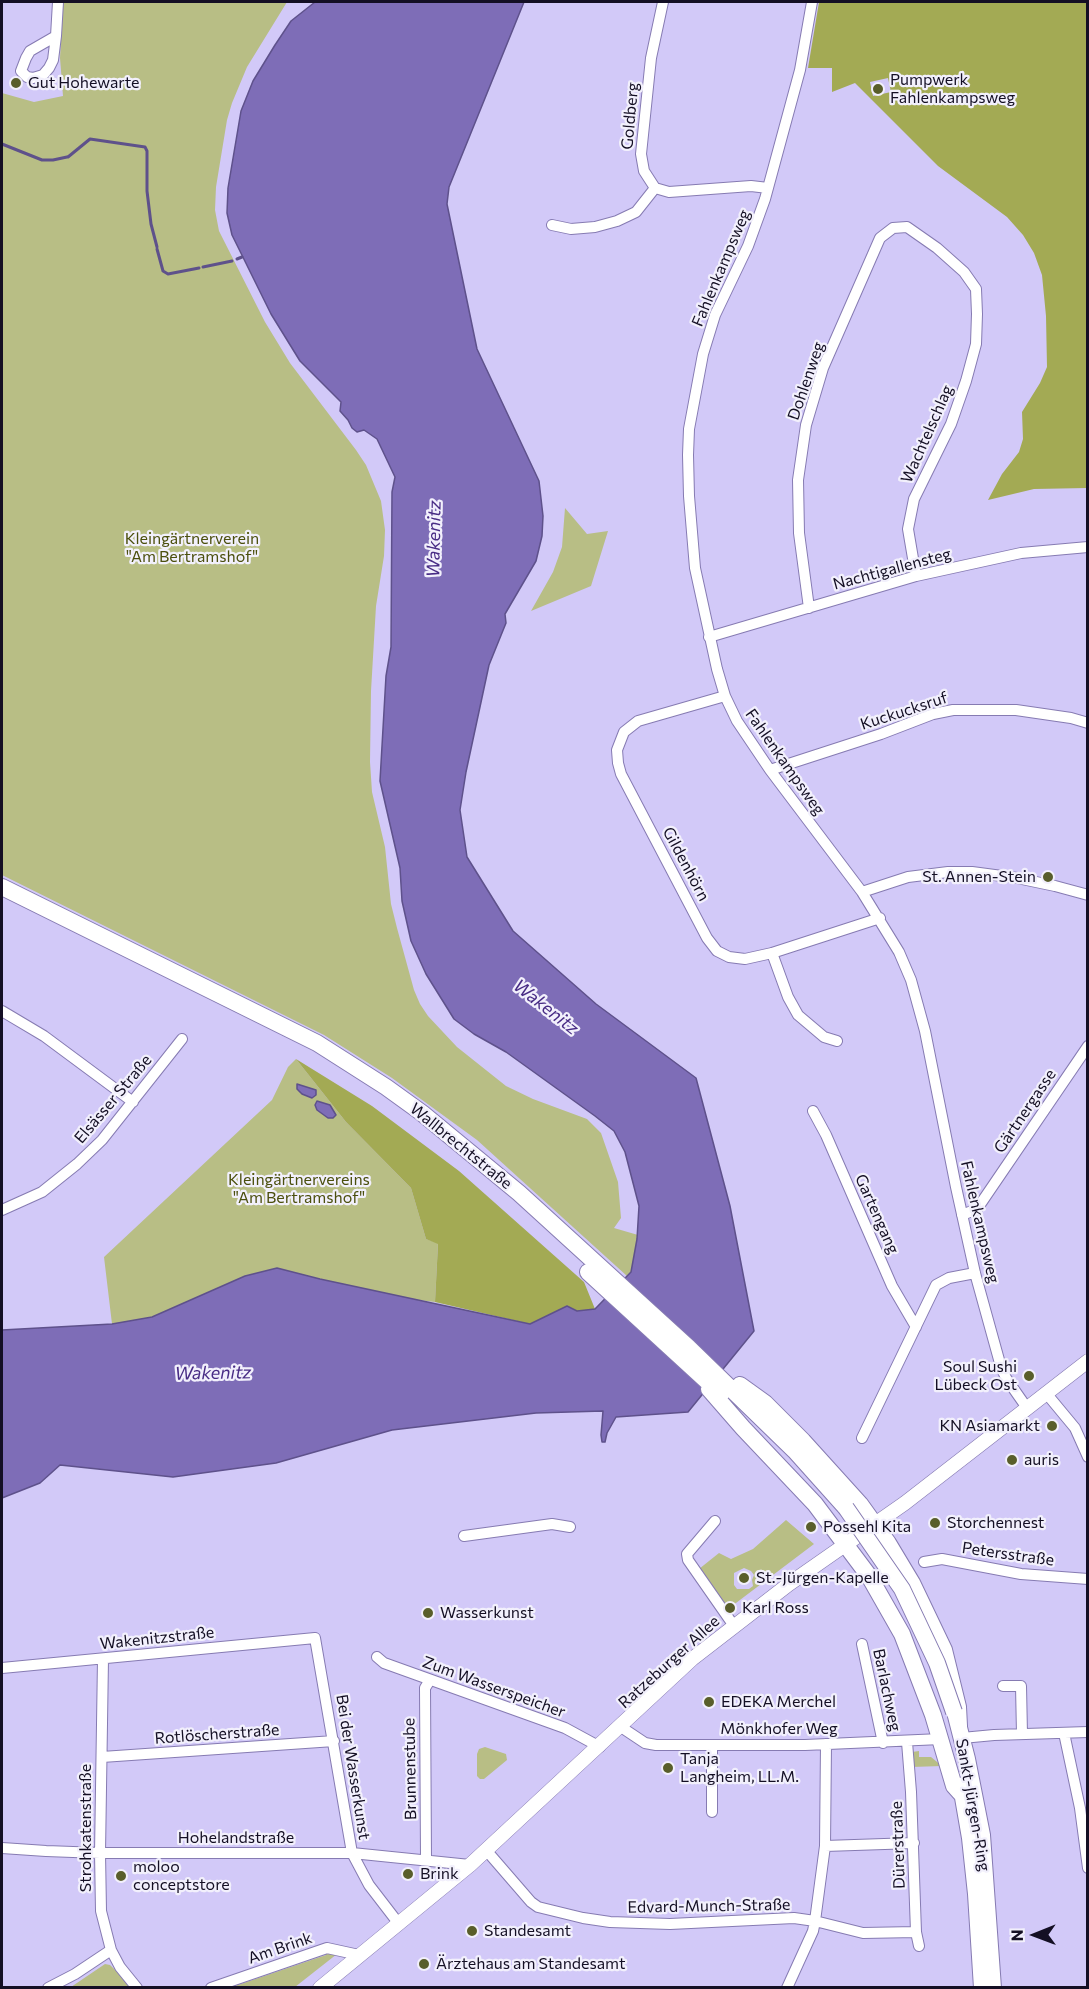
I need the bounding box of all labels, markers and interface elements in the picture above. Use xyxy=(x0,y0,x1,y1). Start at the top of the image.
place label: Pumpwerk Fahlenkampsweg xyxy=(890,70,1015,108)
place label: Gut Hohewarte xyxy=(28,73,140,93)
marker: Gut Hohewarte xyxy=(9,76,23,90)
street label: Goldberg xyxy=(617,82,643,150)
marker: Pumpwerk Fahlenkampsweg xyxy=(871,82,885,96)
street label: Fahlenkampsweg xyxy=(688,207,754,329)
street label: Dohlenweg xyxy=(784,339,828,423)
street label: Wachtelschlag xyxy=(897,382,957,486)
water label: Wakenitz xyxy=(423,500,445,578)
park label: Kleingärtnerverein "Am Bertramshof" xyxy=(125,529,259,567)
street label: Nachtigallensteg xyxy=(831,544,953,594)
street label: Kuckucksruf xyxy=(858,688,950,734)
street label: Fahlenkampsweg xyxy=(741,705,829,819)
street label: Gildenhörn xyxy=(659,824,713,904)
place label: St. Annen-Stein xyxy=(922,867,1036,887)
marker: St. Annen-Stein xyxy=(1041,870,1055,884)
water label: Wakenitz xyxy=(509,975,583,1039)
street label: Elsässer Straße xyxy=(70,1051,156,1147)
street label: Gärtnergasse xyxy=(990,1065,1060,1157)
street label: Wallbrechtstraße xyxy=(406,1099,516,1193)
street label: Fahlenkampsweg xyxy=(957,1159,1003,1285)
park label: Kleingärtnervereins "Am Bertramshof" xyxy=(228,1170,370,1208)
street label: Gartengang xyxy=(851,1171,903,1257)
place label: Soul Sushi Lübeck Ost xyxy=(934,1357,1017,1395)
water label: Wakenitz xyxy=(174,1362,252,1384)
marker: Soul Sushi Lübeck Ost xyxy=(1022,1369,1036,1383)
place label: KN Asiamarkt xyxy=(939,1416,1040,1436)
marker: KN Asiamarkt xyxy=(1045,1419,1059,1433)
place label: auris xyxy=(1024,1450,1059,1470)
marker: auris xyxy=(1005,1453,1019,1467)
place label: Storchennest xyxy=(947,1513,1044,1533)
marker: Storchennest xyxy=(928,1516,942,1530)
place label: Possehl Kita xyxy=(823,1517,911,1537)
marker: Possehl Kita xyxy=(804,1520,818,1534)
street label: Petersstraße xyxy=(961,1538,1055,1570)
place label: St.-Jürgen-Kapelle xyxy=(756,1568,889,1588)
marker: St.-Jürgen-Kapelle xyxy=(737,1571,751,1585)
place label: Karl Ross xyxy=(742,1598,809,1618)
marker: Karl Ross xyxy=(723,1601,737,1615)
place label: Wasserkunst xyxy=(440,1603,534,1623)
marker: Wasserkunst xyxy=(421,1606,435,1620)
street label: Ratzeburger Allee xyxy=(615,1612,723,1712)
street label: Wakenitzstraße xyxy=(99,1622,215,1654)
street label: Barlachweg xyxy=(869,1647,905,1733)
street label: Zum Wasserspeicher xyxy=(420,1652,568,1722)
place label: EDEKA Merchel xyxy=(721,1692,836,1712)
street label: Bei der Wasserkunst xyxy=(332,1693,374,1841)
marker: EDEKA Merchel xyxy=(702,1695,716,1709)
street label: Brunnenstube xyxy=(400,1718,420,1820)
street label: Mönkhofer Weg xyxy=(720,1719,838,1739)
street label: Rotlöscherstraße xyxy=(154,1720,280,1748)
street label: Sankt-Jürgen-Ring xyxy=(952,1737,994,1873)
place label: Tanja Langheim, LL.M. xyxy=(680,1749,799,1787)
marker: Tanja Langheim, LL.M. xyxy=(661,1761,675,1775)
street label: Strohkatenstraße xyxy=(76,1764,96,1892)
street label: Dürerstraße xyxy=(887,1801,909,1889)
street label: Hohelandstraße xyxy=(178,1828,294,1848)
place label: moloo conceptstore xyxy=(133,1857,230,1895)
place label: Brink xyxy=(420,1864,459,1884)
marker: Brink xyxy=(401,1867,415,1881)
marker: moloo conceptstore xyxy=(114,1869,128,1883)
street label: Edvard-Munch-Straße xyxy=(627,1895,791,1917)
north arrow xyxy=(1005,1905,1065,1965)
place label: Standesamt xyxy=(484,1921,571,1941)
marker: Standesamt xyxy=(465,1924,479,1938)
street label: Am Brink xyxy=(245,1928,315,1968)
text: N xyxy=(1007,1929,1026,1941)
place label: Ärztehaus am Standesamt xyxy=(436,1954,626,1974)
marker: Ärztehaus am Standesamt xyxy=(417,1957,431,1971)

